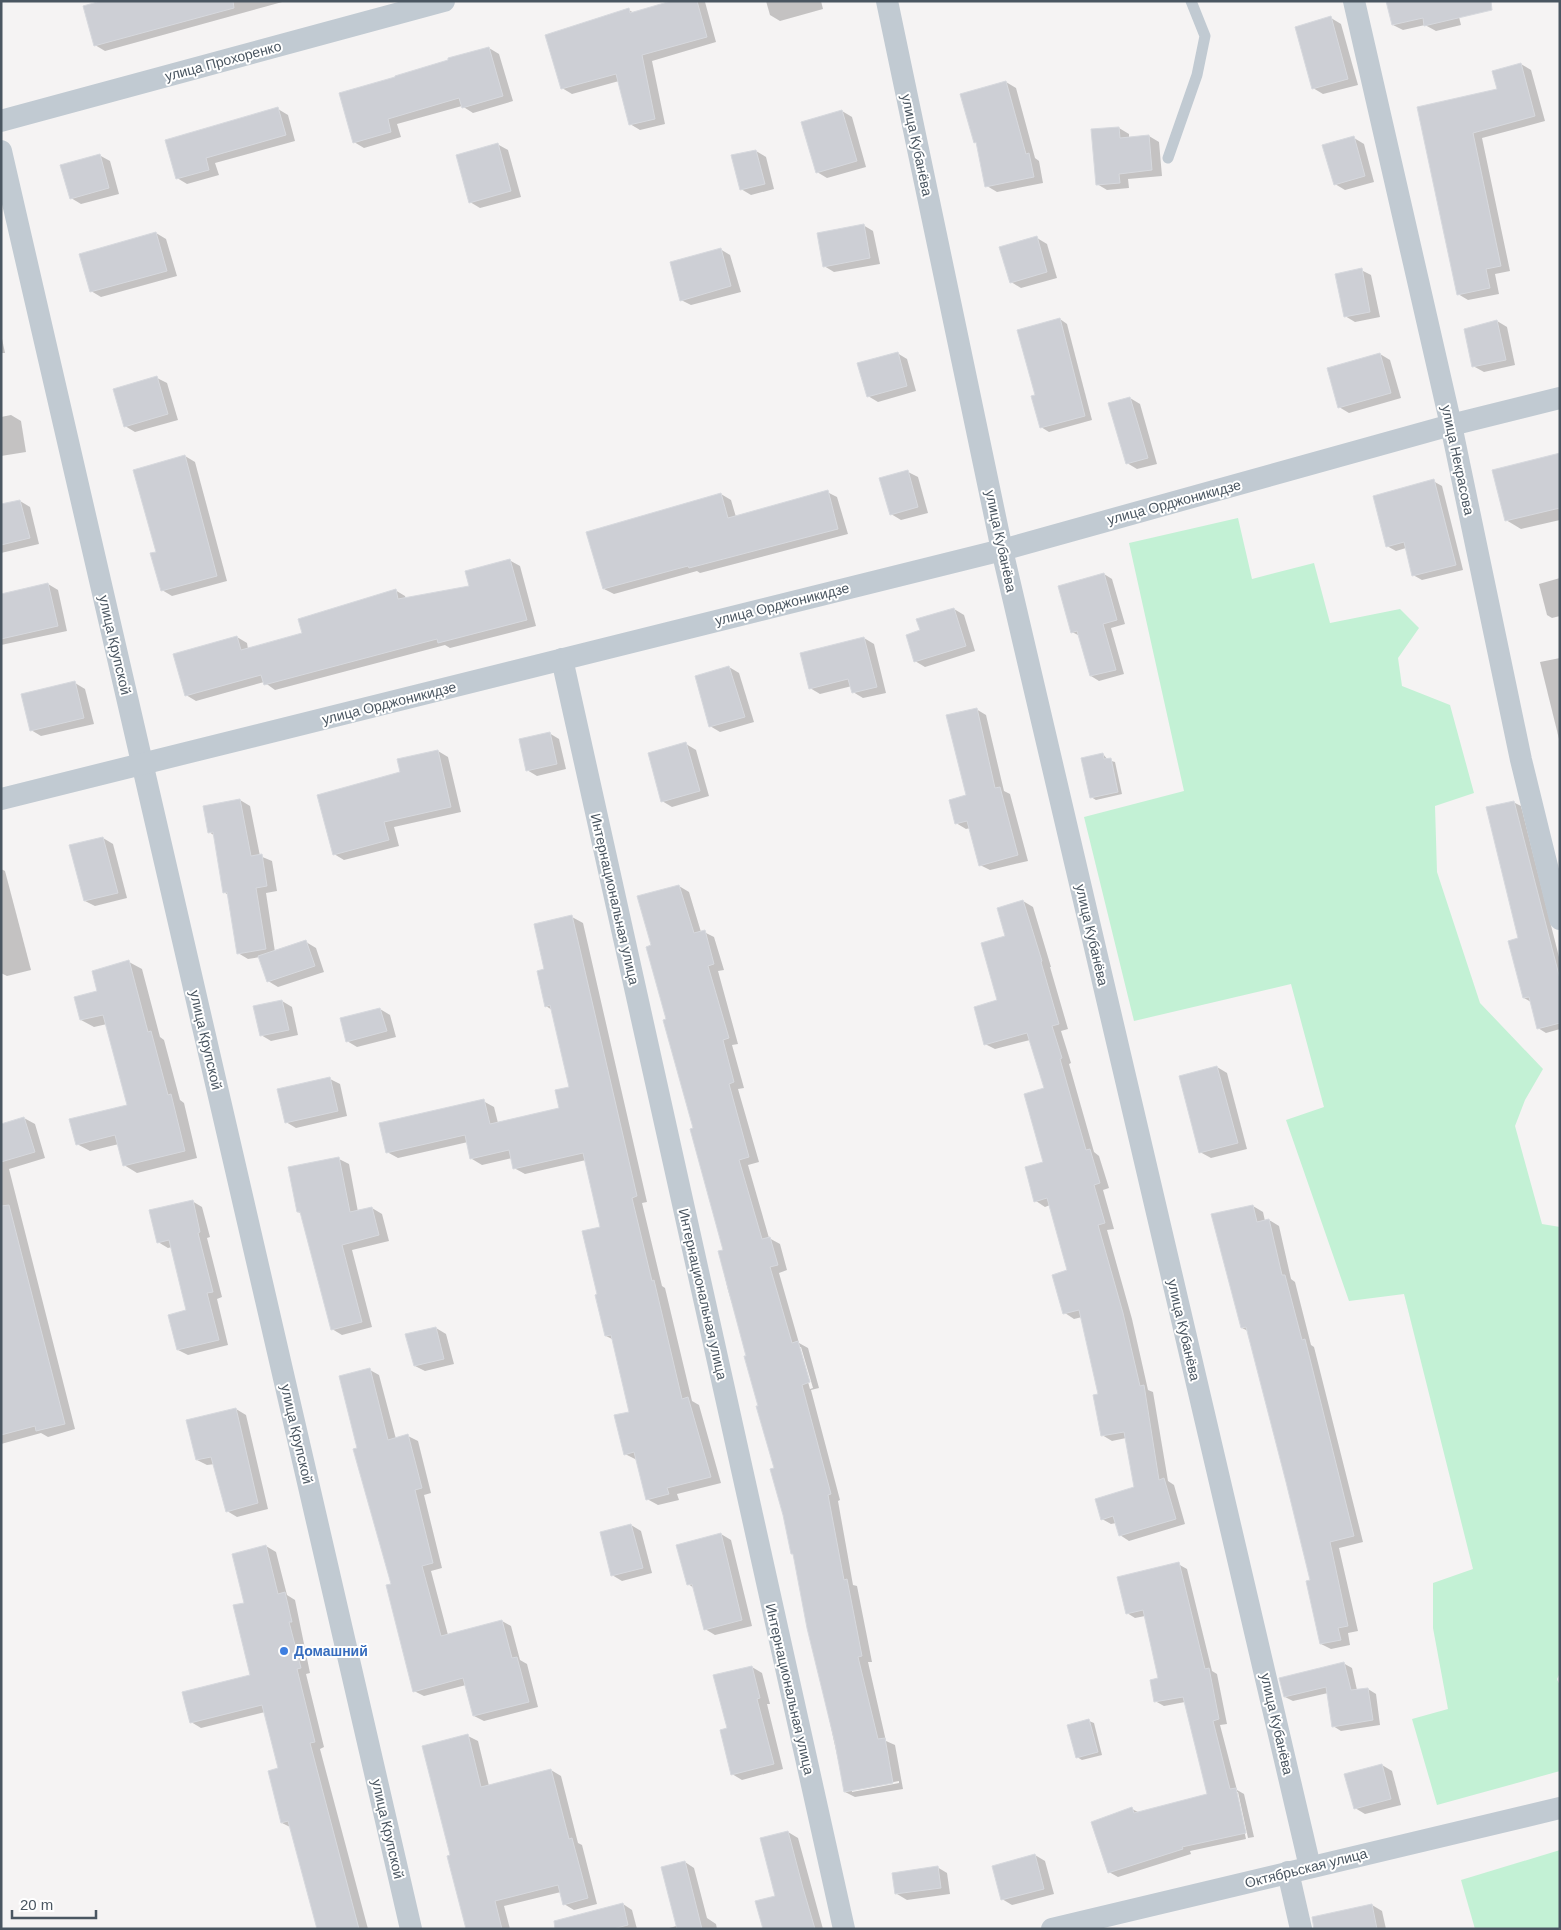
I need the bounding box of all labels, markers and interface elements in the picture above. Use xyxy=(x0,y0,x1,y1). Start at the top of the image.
street label: улица Прохоренко xyxy=(163,38,283,84)
street label: улица Кубанёва xyxy=(898,93,936,198)
street label: улица Некрасова xyxy=(1439,404,1478,517)
street label: улица Орджоникидзе xyxy=(1105,476,1243,528)
street label: улица Кубанёва xyxy=(982,489,1020,594)
street label: улица Орджоникидзе xyxy=(713,580,851,628)
street label: улица Крупской xyxy=(96,594,134,696)
street label: улица Орджоникидзе xyxy=(320,679,458,727)
street label: Интернациональная улица xyxy=(587,812,643,986)
street label: улица Кубанёва xyxy=(1073,883,1112,988)
street label: улица Крупской xyxy=(187,989,225,1091)
street label: Интернациональная улица xyxy=(675,1207,731,1381)
street label: улица Кубанёва xyxy=(1165,1278,1204,1383)
street label: улица Крупской xyxy=(278,1383,316,1485)
street label: Интернациональная улица xyxy=(762,1602,818,1776)
place label: Домашний xyxy=(294,1643,368,1659)
marker: Домашний xyxy=(278,1645,290,1657)
street label: улица Кубанёва xyxy=(1258,1672,1297,1777)
street label: улица Крупской xyxy=(369,1778,407,1880)
street label: Октябрьская улица xyxy=(1243,1845,1369,1891)
scale bar xyxy=(12,1888,96,1920)
text: 20 m xyxy=(20,1896,53,1913)

